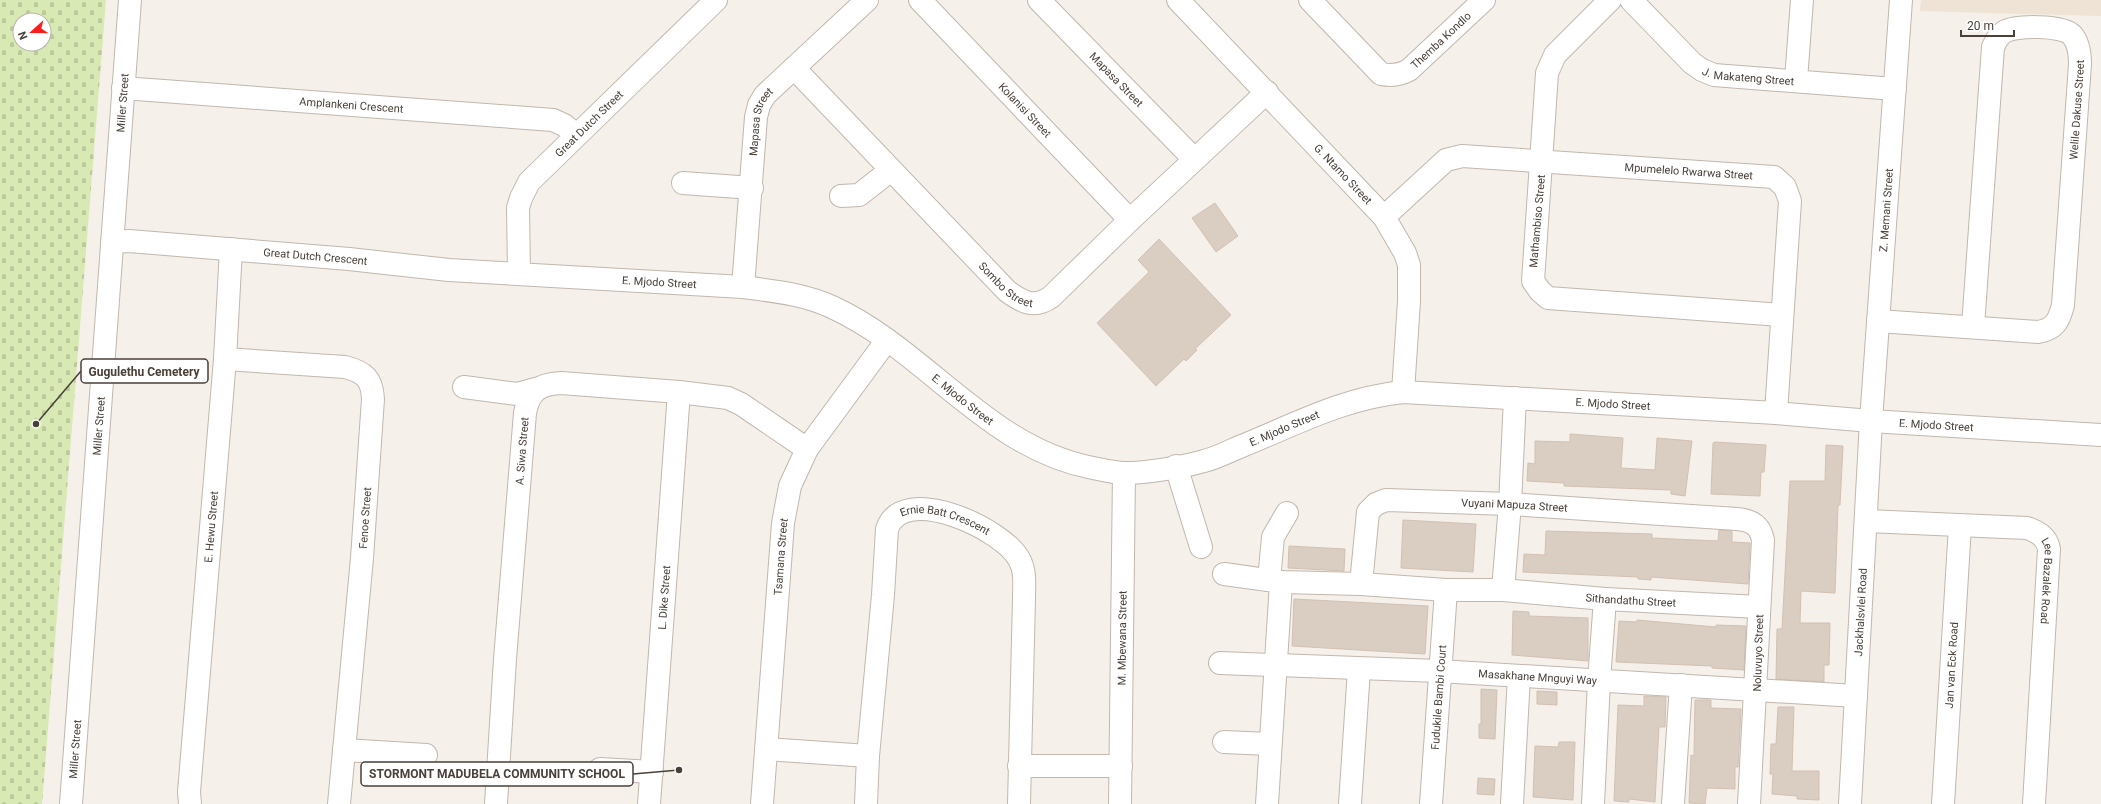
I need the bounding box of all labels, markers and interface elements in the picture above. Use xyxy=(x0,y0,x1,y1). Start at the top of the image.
street label: Themba Kondlo xyxy=(1408,10,1474,72)
north arrow xyxy=(12,12,52,52)
scale bar xyxy=(1961,12,2014,38)
text: 20 m xyxy=(1967,19,1994,33)
text: N xyxy=(16,29,31,41)
street label: Mapasa Street xyxy=(1087,50,1146,110)
street label: Welile Dakuse Street xyxy=(2067,59,2087,160)
street label: J. Makateng Street xyxy=(1700,65,1795,88)
street label: Miller Street xyxy=(114,73,132,133)
street label: Kolanisi Street xyxy=(995,80,1054,141)
street label: Mapasa Street xyxy=(747,85,776,157)
street label: Great Dutch Street xyxy=(553,88,626,160)
street label: Amplankeni Crescent xyxy=(299,95,404,116)
street label: G. Ntamo Street xyxy=(1311,142,1375,208)
street label: Mpumelelo Rwarwa Street xyxy=(1624,161,1754,183)
street label: Z. Memani Street xyxy=(1877,167,1896,252)
street label: Mathambiso Street xyxy=(1527,174,1548,268)
street label: Great Dutch Crescent xyxy=(263,246,368,268)
street label: Sombo Street xyxy=(976,260,1034,310)
street label: E. Mjodo Street xyxy=(622,274,697,291)
callout: Gugulethu Cemetery xyxy=(81,359,208,383)
text: Gugulethu Cemetery xyxy=(89,365,200,379)
street label: E. Mjodo Street xyxy=(929,372,996,428)
street label: Miller Street xyxy=(91,396,108,456)
street label: E. Mjodo Street xyxy=(1575,396,1651,413)
street label: E. Mjodo Street xyxy=(1248,408,1322,449)
street label: A. Siwa Street xyxy=(513,416,532,485)
street label: E. Mjodo Street xyxy=(1898,417,1974,434)
street label: Fenoe Street xyxy=(357,486,374,549)
street label: E. Hewu Street xyxy=(202,490,221,563)
street label: Vuyani Mapuza Street xyxy=(1461,496,1569,515)
street label: Ernie Batt Crescent xyxy=(898,503,993,538)
street label: Tsamana Street xyxy=(772,517,791,596)
street label: Lee Bazalek Road xyxy=(2038,535,2055,624)
street label: L. Dike Street xyxy=(656,565,673,630)
street label: Jackhalsvlei Road xyxy=(1852,568,1870,657)
street label: M. Mbewana Street xyxy=(1115,590,1130,686)
street label: Sithandathu Street xyxy=(1585,591,1677,610)
street label: Noluvuyo Street xyxy=(1751,614,1766,692)
street label: Jan van Eck Road xyxy=(1943,622,1961,709)
street label: Fudukile Bambi Court xyxy=(1429,644,1449,750)
street label: Masakhane Mnguyi Way xyxy=(1478,667,1598,688)
street label: Miller Street xyxy=(67,719,84,779)
callout: STORMONT MADUBELA COMMUNITY SCHOOL xyxy=(361,762,633,786)
text: STORMONT MADUBELA COMMUNITY SCHOOL xyxy=(369,767,625,781)

